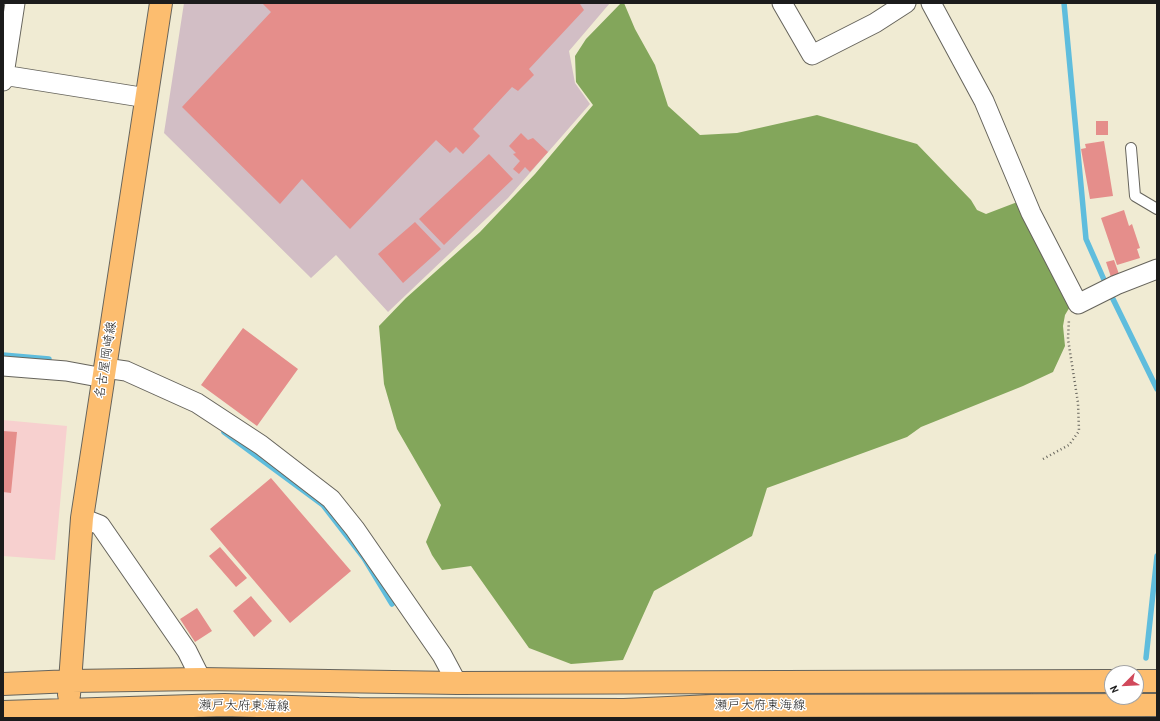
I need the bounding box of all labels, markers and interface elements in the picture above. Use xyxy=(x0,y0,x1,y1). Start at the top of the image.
street label: 名古屋岡崎線 xyxy=(92,320,120,400)
north arrow xyxy=(1104,665,1144,705)
text: N xyxy=(1106,684,1122,695)
street label: 瀬戸大府東海線 xyxy=(198,697,290,715)
street label: 瀬戸大府東海線 xyxy=(715,698,805,714)

